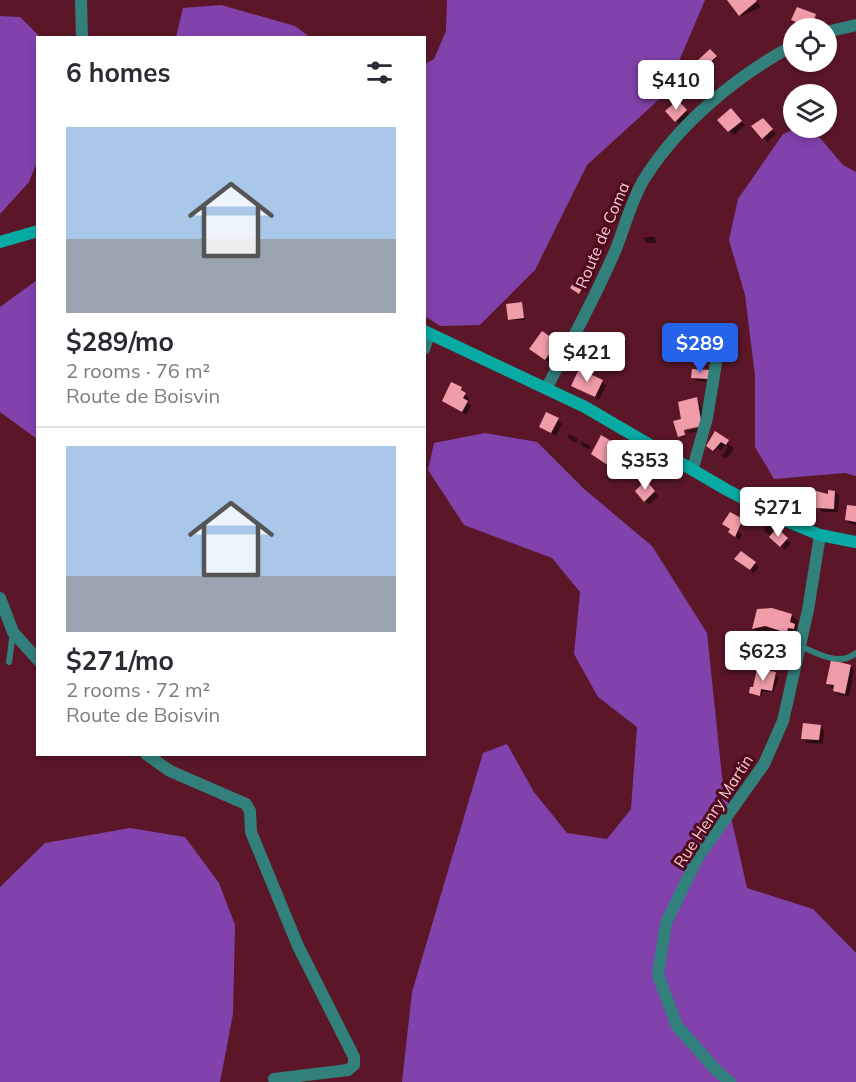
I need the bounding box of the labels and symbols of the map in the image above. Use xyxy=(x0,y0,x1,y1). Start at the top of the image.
pin: $410 xyxy=(640,60,712,111)
street label: Route de Coma xyxy=(571,179,633,291)
pin: $289 xyxy=(664,323,736,374)
pin: $421 xyxy=(551,332,623,383)
pin: $353 xyxy=(609,440,681,491)
pin: $271 xyxy=(742,487,814,538)
pin: $623 xyxy=(727,631,799,682)
street label: Rue Henry Martin xyxy=(669,751,757,871)

